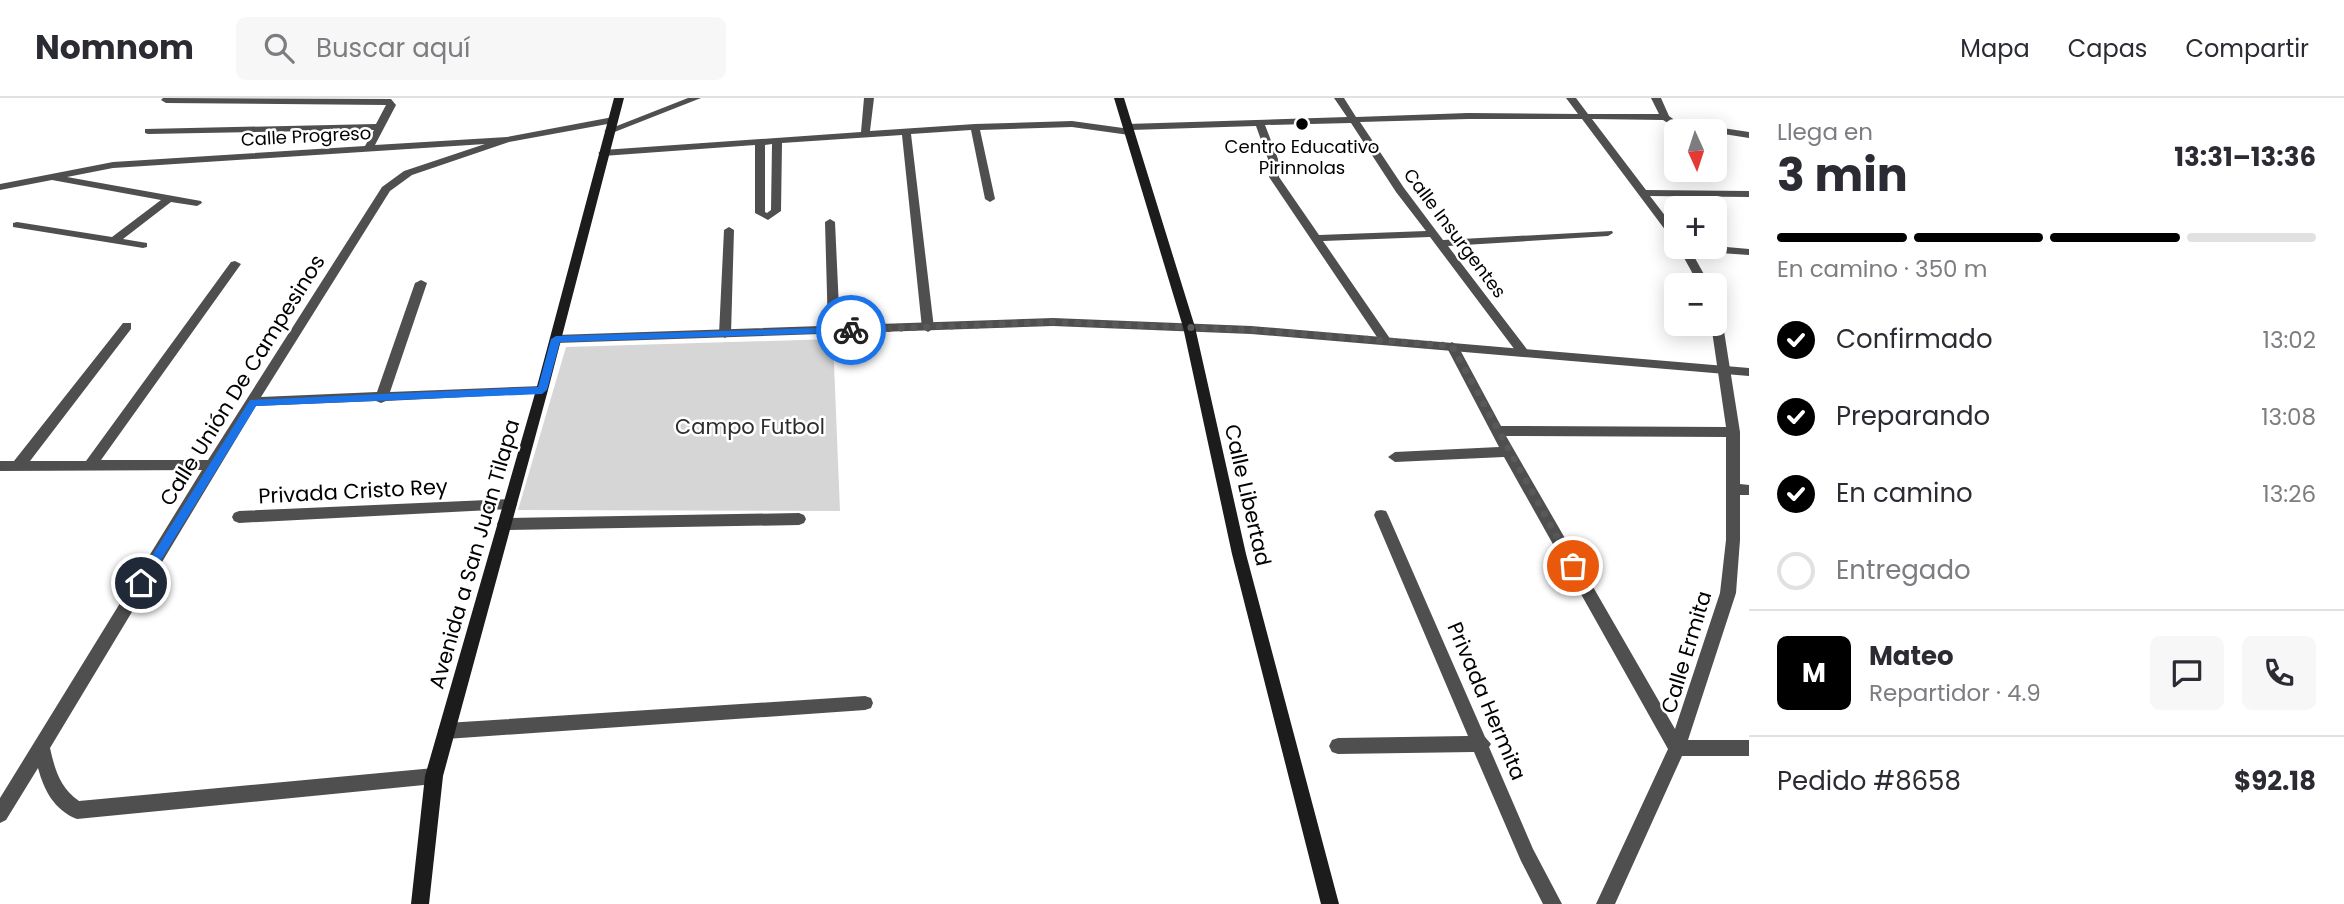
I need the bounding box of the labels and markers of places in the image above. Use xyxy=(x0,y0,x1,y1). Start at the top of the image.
marker: Centro Educativo Pirinnolas xyxy=(1294,116,1310,132)
place label: Centro Educativo Pirinnolas xyxy=(1225,134,1379,180)
pin xyxy=(1543,536,1603,596)
pin xyxy=(111,553,171,613)

